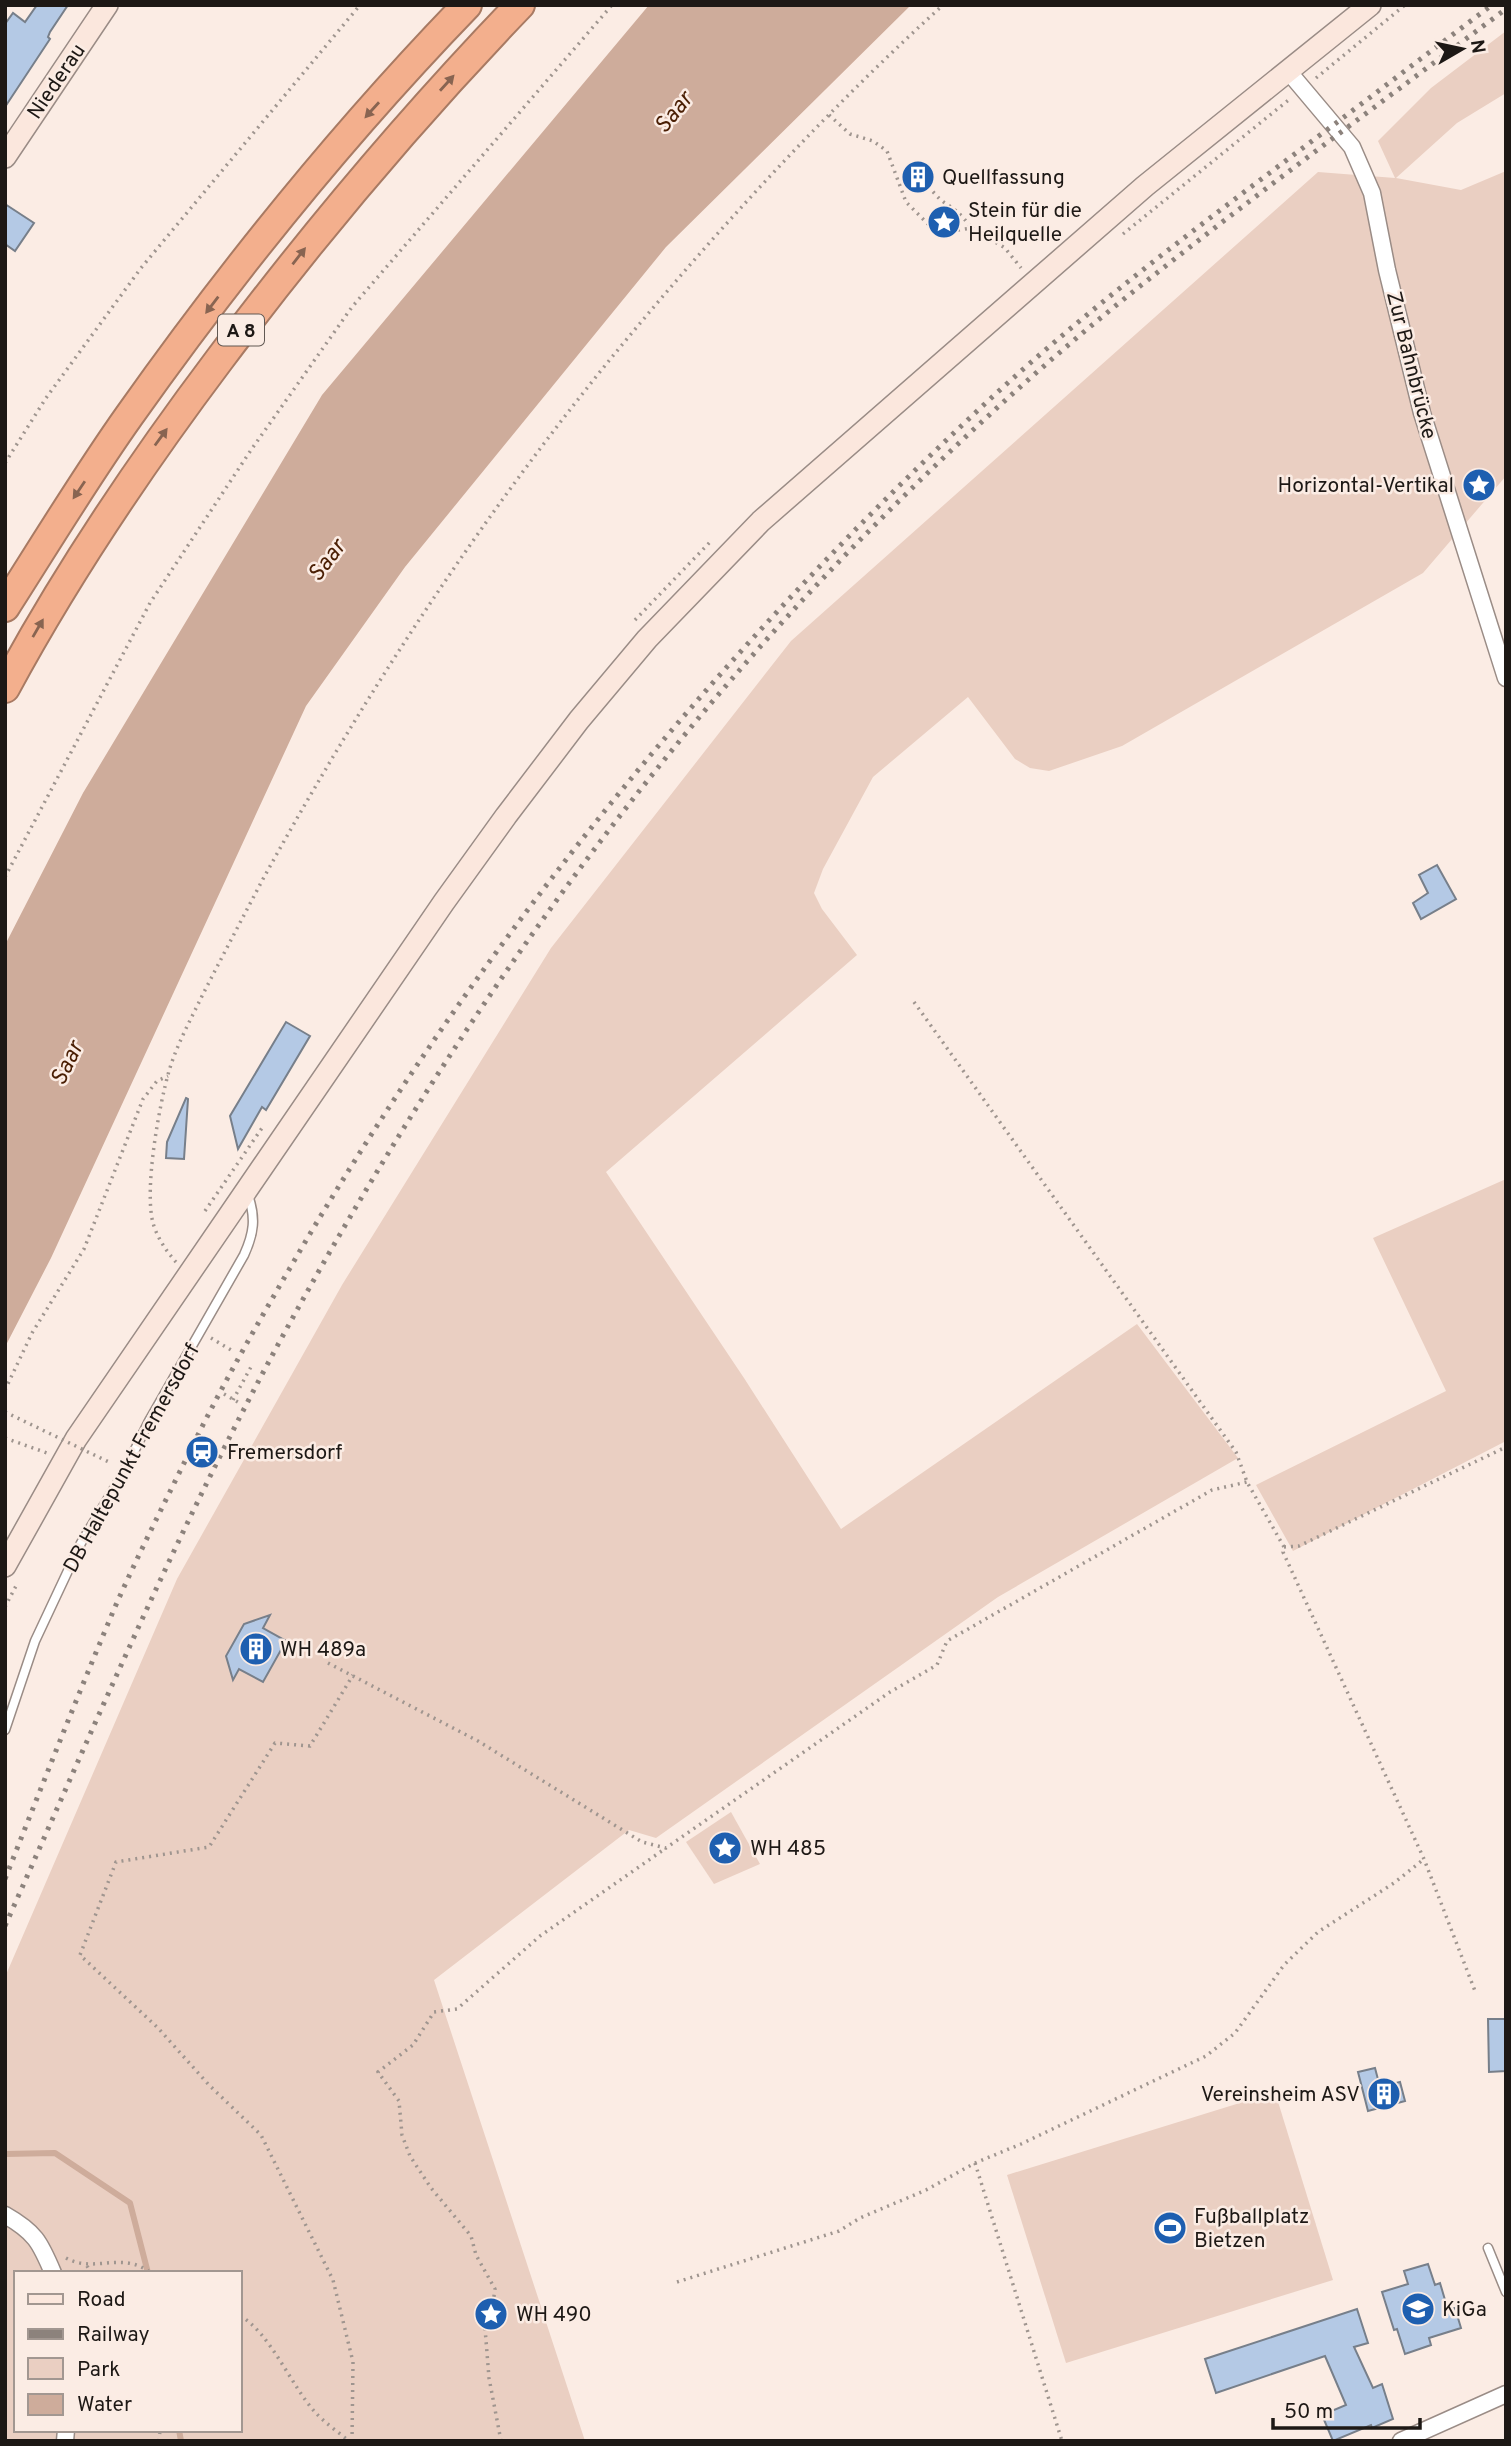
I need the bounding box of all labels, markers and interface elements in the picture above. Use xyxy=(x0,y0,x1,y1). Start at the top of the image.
north arrow xyxy=(1427,14,1497,84)
text: N xyxy=(1464,38,1490,55)
street label: Niederau xyxy=(22,39,92,125)
one-way arrow xyxy=(439,74,455,92)
water label: Saar xyxy=(649,85,702,140)
one-way arrow xyxy=(364,101,380,118)
building icon: Quellfassung xyxy=(899,158,937,196)
place label: Quellfassung xyxy=(942,165,1065,192)
place label: Stein für die Heilquelle xyxy=(968,198,1082,249)
place icon: Stein für die Heilquelle xyxy=(925,203,963,241)
one-way arrow xyxy=(292,247,306,265)
street label: Zur Bahnbrücke xyxy=(1379,289,1442,442)
one-way arrow xyxy=(205,296,219,314)
road number: A 8 xyxy=(218,314,264,346)
one-way arrow xyxy=(154,428,168,446)
place icon: Horizontal-Vertikal xyxy=(1460,466,1498,504)
place label: Horizontal-Vertikal xyxy=(1277,473,1454,500)
one-way arrow xyxy=(73,480,86,500)
water label: Saar xyxy=(303,533,355,589)
one-way arrow xyxy=(32,618,44,638)
water label: Saar xyxy=(45,1035,92,1091)
street label: DB Haltepunkt Fremersdorf xyxy=(58,1340,207,1578)
station icon: Fremersdorf xyxy=(183,1433,221,1471)
place label: Fremersdorf xyxy=(227,1440,342,1467)
building icon: WH 489a xyxy=(237,1630,275,1668)
place label: WH 489a xyxy=(280,1637,366,1664)
place icon: WH 485 xyxy=(706,1829,744,1867)
place label: WH 485 xyxy=(750,1836,826,1863)
building icon: Vereinsheim ASV xyxy=(1365,2075,1403,2113)
place label: Vereinsheim ASV xyxy=(1201,2082,1360,2109)
place label: Fußballplatz Bietzen xyxy=(1194,2204,1309,2255)
sports icon: Fußballplatz Bietzen xyxy=(1151,2209,1189,2247)
legend xyxy=(14,2271,242,2432)
text: Road xyxy=(77,2287,126,2314)
school or university icon: KiGa xyxy=(1399,2290,1437,2328)
place icon: WH 490 xyxy=(472,2295,510,2333)
place label: KiGa xyxy=(1442,2297,1487,2324)
place label: WH 490 xyxy=(516,2302,592,2329)
text: Railway xyxy=(77,2322,150,2349)
text: Park xyxy=(77,2357,120,2384)
scale bar xyxy=(1273,2386,1420,2430)
text: Water xyxy=(77,2392,132,2419)
text: 50 m xyxy=(1284,2399,1333,2426)

